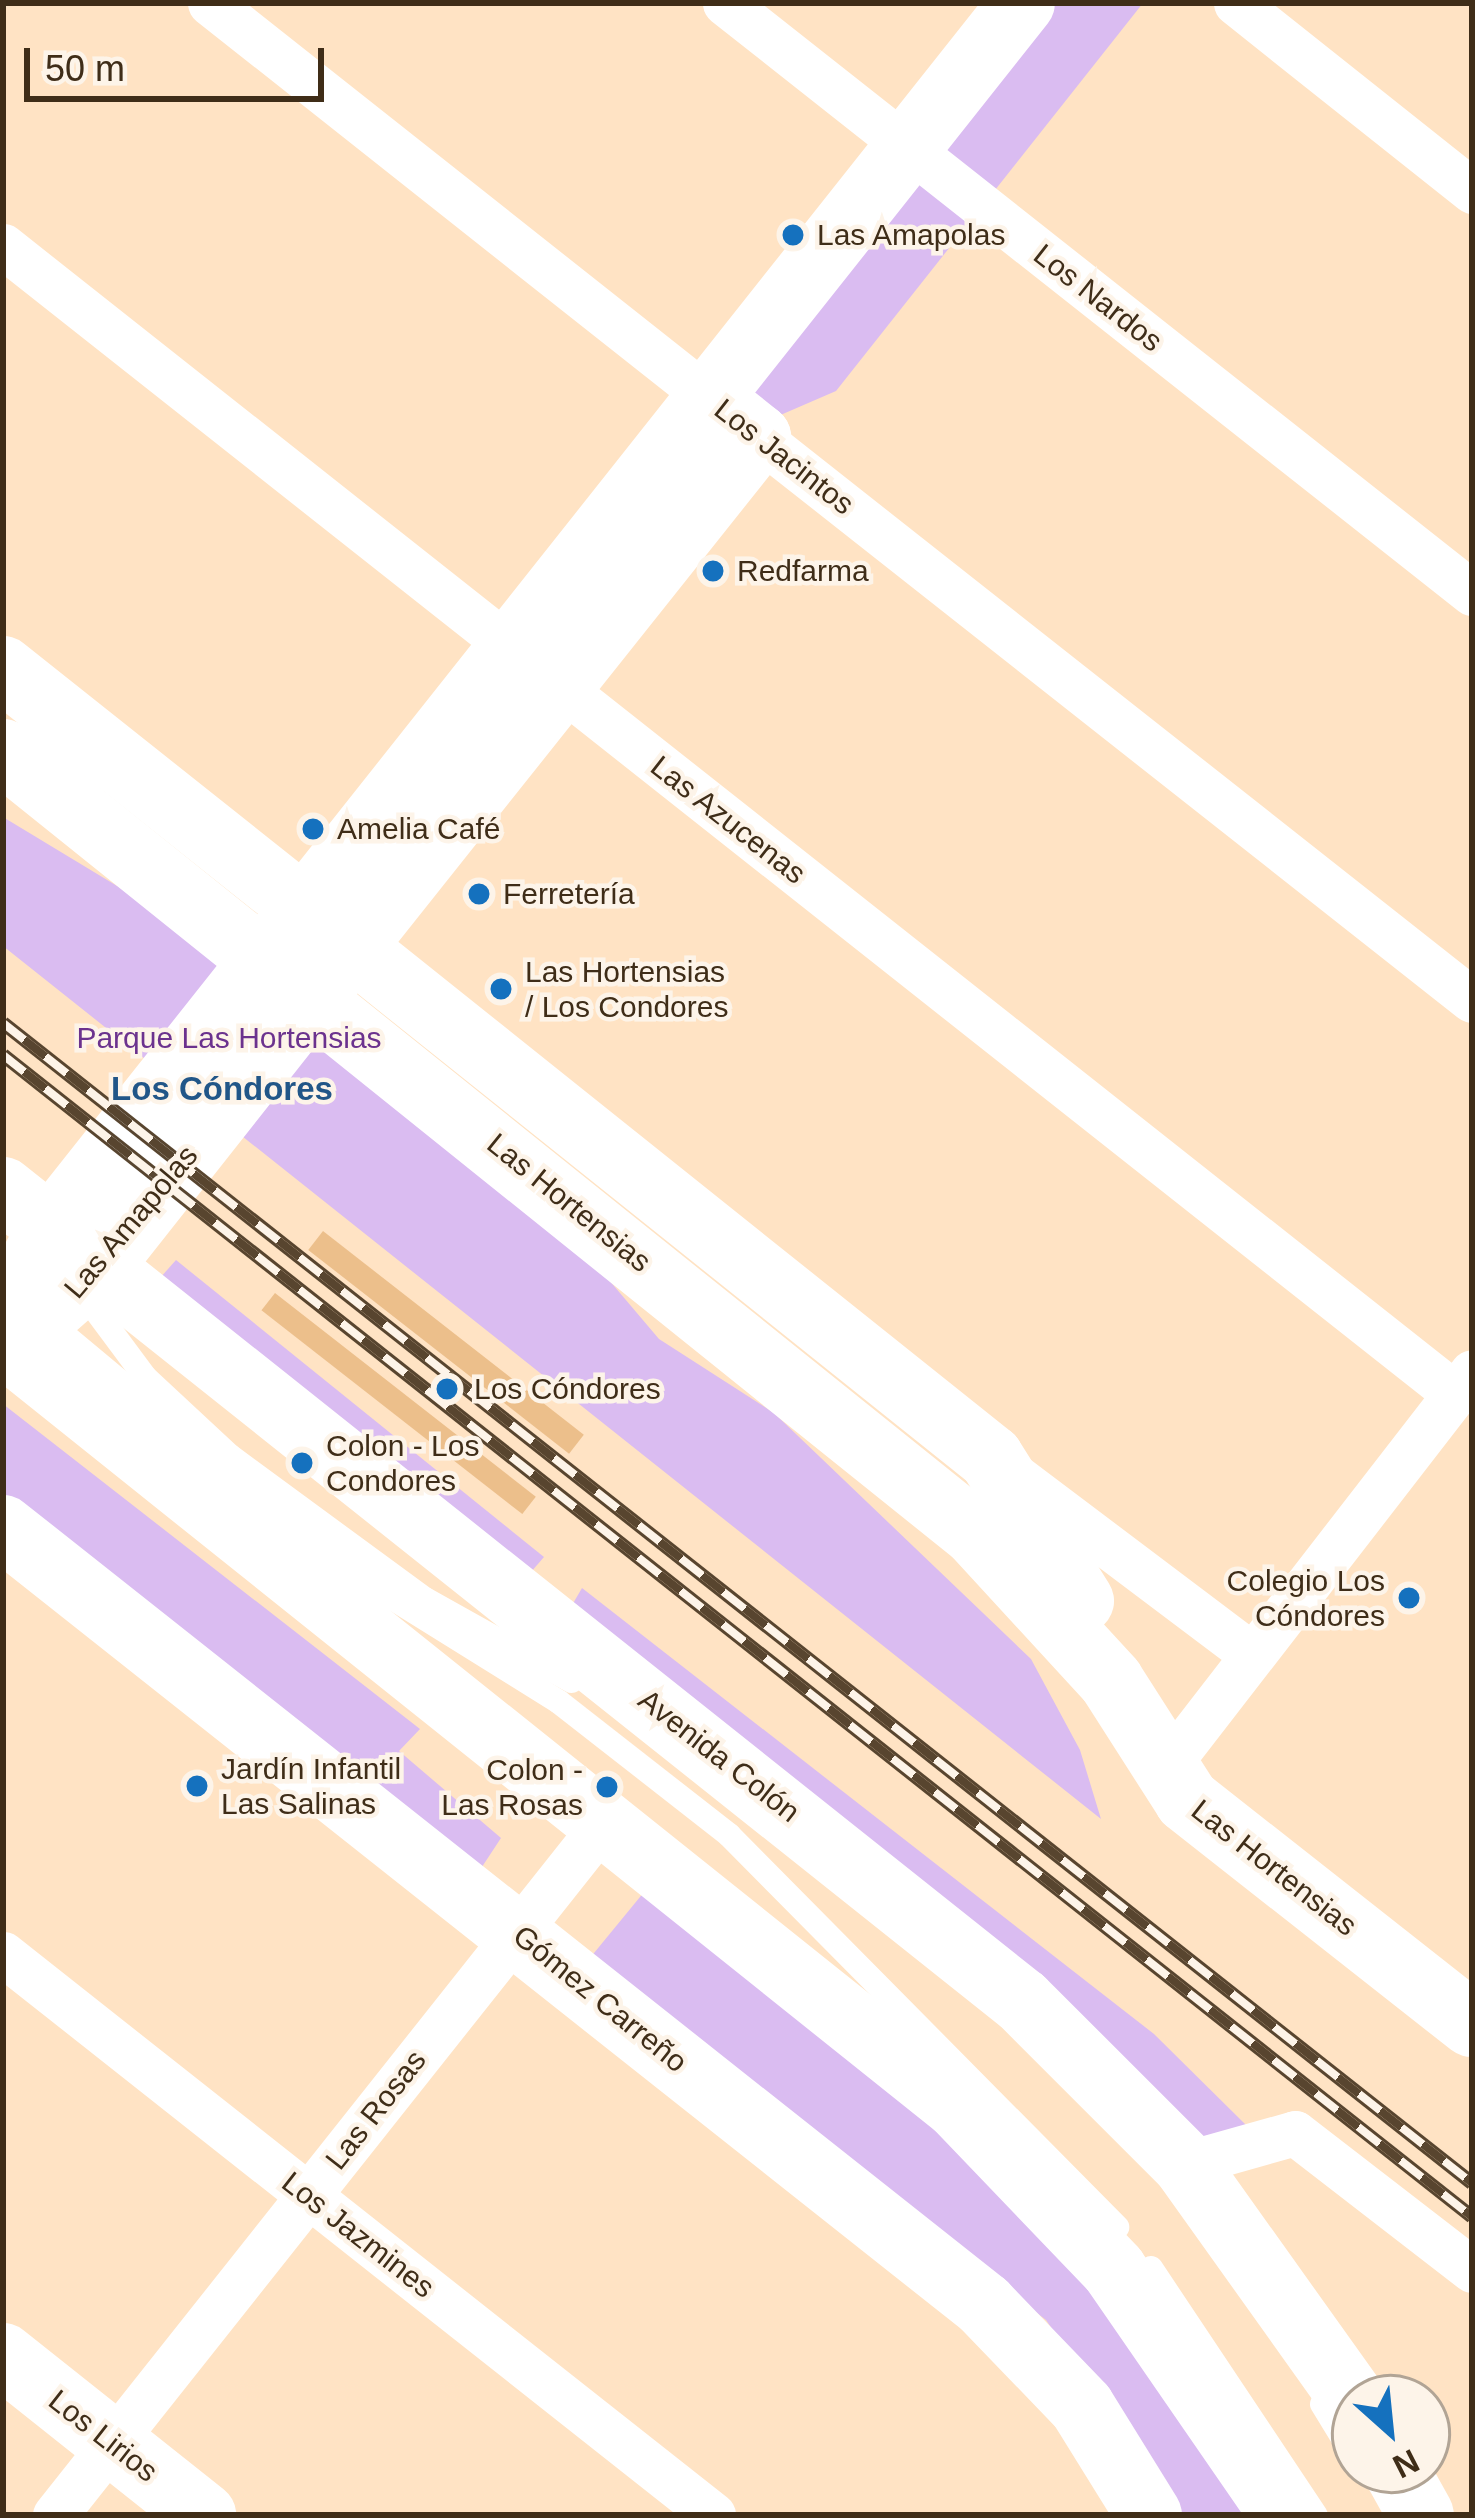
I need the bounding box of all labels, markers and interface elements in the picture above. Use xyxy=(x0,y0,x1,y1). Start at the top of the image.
scale bar xyxy=(30,24,330,98)
text: 50 m xyxy=(45,48,125,89)
place label: Las Amapolas xyxy=(817,217,1007,253)
marker: Las Amapolas xyxy=(780,222,806,248)
street label: Los Nardos xyxy=(1026,237,1170,359)
street label: Los Jacintos xyxy=(707,391,861,523)
place label: Redfarma xyxy=(737,553,869,589)
marker: Redfarma xyxy=(700,558,726,584)
street label: Las Azucenas xyxy=(643,748,813,892)
place label: Amelia Café xyxy=(337,811,500,847)
marker: Amelia Café xyxy=(300,816,326,842)
place label: Ferretería xyxy=(503,876,635,912)
marker: Ferretería xyxy=(466,881,492,907)
place label: Las Hortensias / Los Condores xyxy=(525,954,728,1024)
marker: Las Hortensias / Los Condores xyxy=(488,976,514,1002)
park label: Parque Las Hortensias xyxy=(76,1020,382,1056)
district label: Los Cóndores xyxy=(111,1069,333,1109)
street label: Las Hortensias xyxy=(480,1126,658,1280)
street label: Las Amapolas xyxy=(56,1138,206,1306)
place label: Los Cóndores xyxy=(474,1371,661,1407)
marker: Los Cóndores xyxy=(431,1373,463,1405)
place label: Colon - Los Condores xyxy=(326,1428,479,1498)
marker: Colon - Los Condores xyxy=(289,1450,315,1476)
place label: Colegio Los Cóndores xyxy=(1227,1563,1385,1634)
marker: Colegio Los Cóndores xyxy=(1396,1585,1422,1611)
street label: Avenida Colón xyxy=(631,1682,807,1830)
place label: Jardín Infantil Las Salinas xyxy=(221,1751,401,1822)
place label: Colon - Las Rosas xyxy=(441,1752,583,1822)
marker: Jardín Infantil Las Salinas xyxy=(184,1773,210,1799)
marker: Colon - Las Rosas xyxy=(594,1774,620,1800)
street label: Las Hortensias xyxy=(1184,1792,1364,1944)
street label: Gómez Carreño xyxy=(506,1918,694,2080)
street label: Las Rosas xyxy=(318,2043,434,2177)
street label: Los Jazmines xyxy=(275,2164,441,2306)
north arrow xyxy=(1331,2374,1451,2494)
street label: Los Lirios xyxy=(41,2382,165,2490)
text: N xyxy=(1387,2442,1425,2486)

